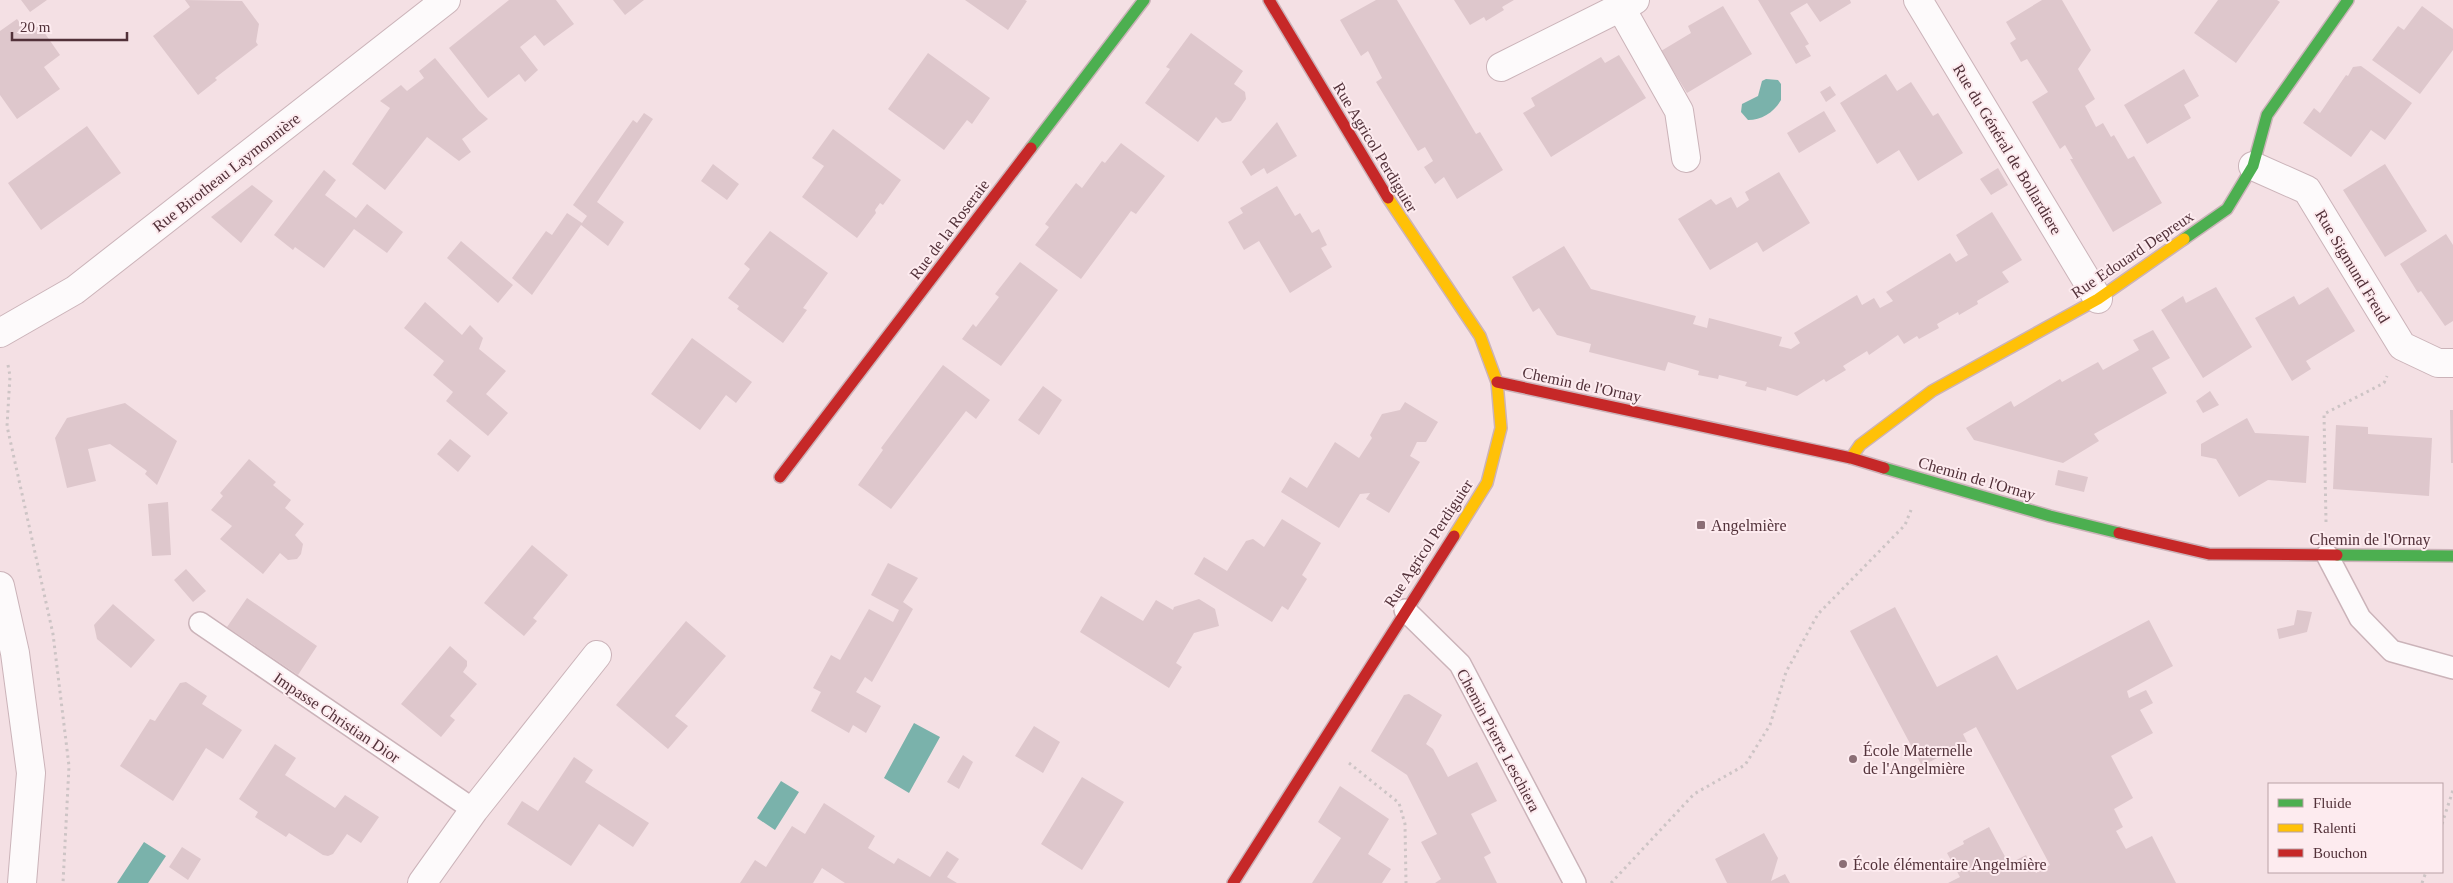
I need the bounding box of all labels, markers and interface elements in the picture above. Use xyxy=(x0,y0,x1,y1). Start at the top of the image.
scale bar xyxy=(12,10,128,42)
text: 20 m xyxy=(20,19,51,35)
street label: Rue du Général de Bollardiere xyxy=(1950,61,2065,237)
street label: Rue Agricol Perdiguier xyxy=(1329,79,1421,216)
street label: Rue Birotheau Laymonnière xyxy=(149,110,304,236)
street label: Rue de la Roseraie xyxy=(906,176,992,282)
street label: Rue Edouard Depreux xyxy=(2068,207,2197,302)
street label: Rue Sigmund Freud xyxy=(2311,207,2393,326)
street label: Chemin de l'Ornay xyxy=(1521,364,1643,406)
street label: Chemin de l'Ornay xyxy=(1916,454,2037,504)
street label: Rue Agricol Perdiguier xyxy=(1381,476,1477,611)
place label: Angelmière xyxy=(1711,517,1787,535)
marker: Angelmière xyxy=(1695,519,1707,531)
street label: Chemin de l'Ornay xyxy=(2309,531,2431,549)
street label: Chemin Pierre Leschiera xyxy=(1454,666,1543,814)
street label: Impasse Christian Dior xyxy=(270,669,404,767)
place label: École Maternelle de l'Angelmière xyxy=(1863,741,1973,778)
marker: École Maternelle de l'Angelmière xyxy=(1847,753,1859,765)
legend xyxy=(2268,783,2443,873)
text: Fluide xyxy=(2313,795,2352,811)
text: Ralenti xyxy=(2313,820,2356,836)
text: Bouchon xyxy=(2313,845,2368,861)
place label: École élémentaire Angelmière xyxy=(1853,855,2047,874)
marker: École élémentaire Angelmière xyxy=(1837,858,1849,870)

